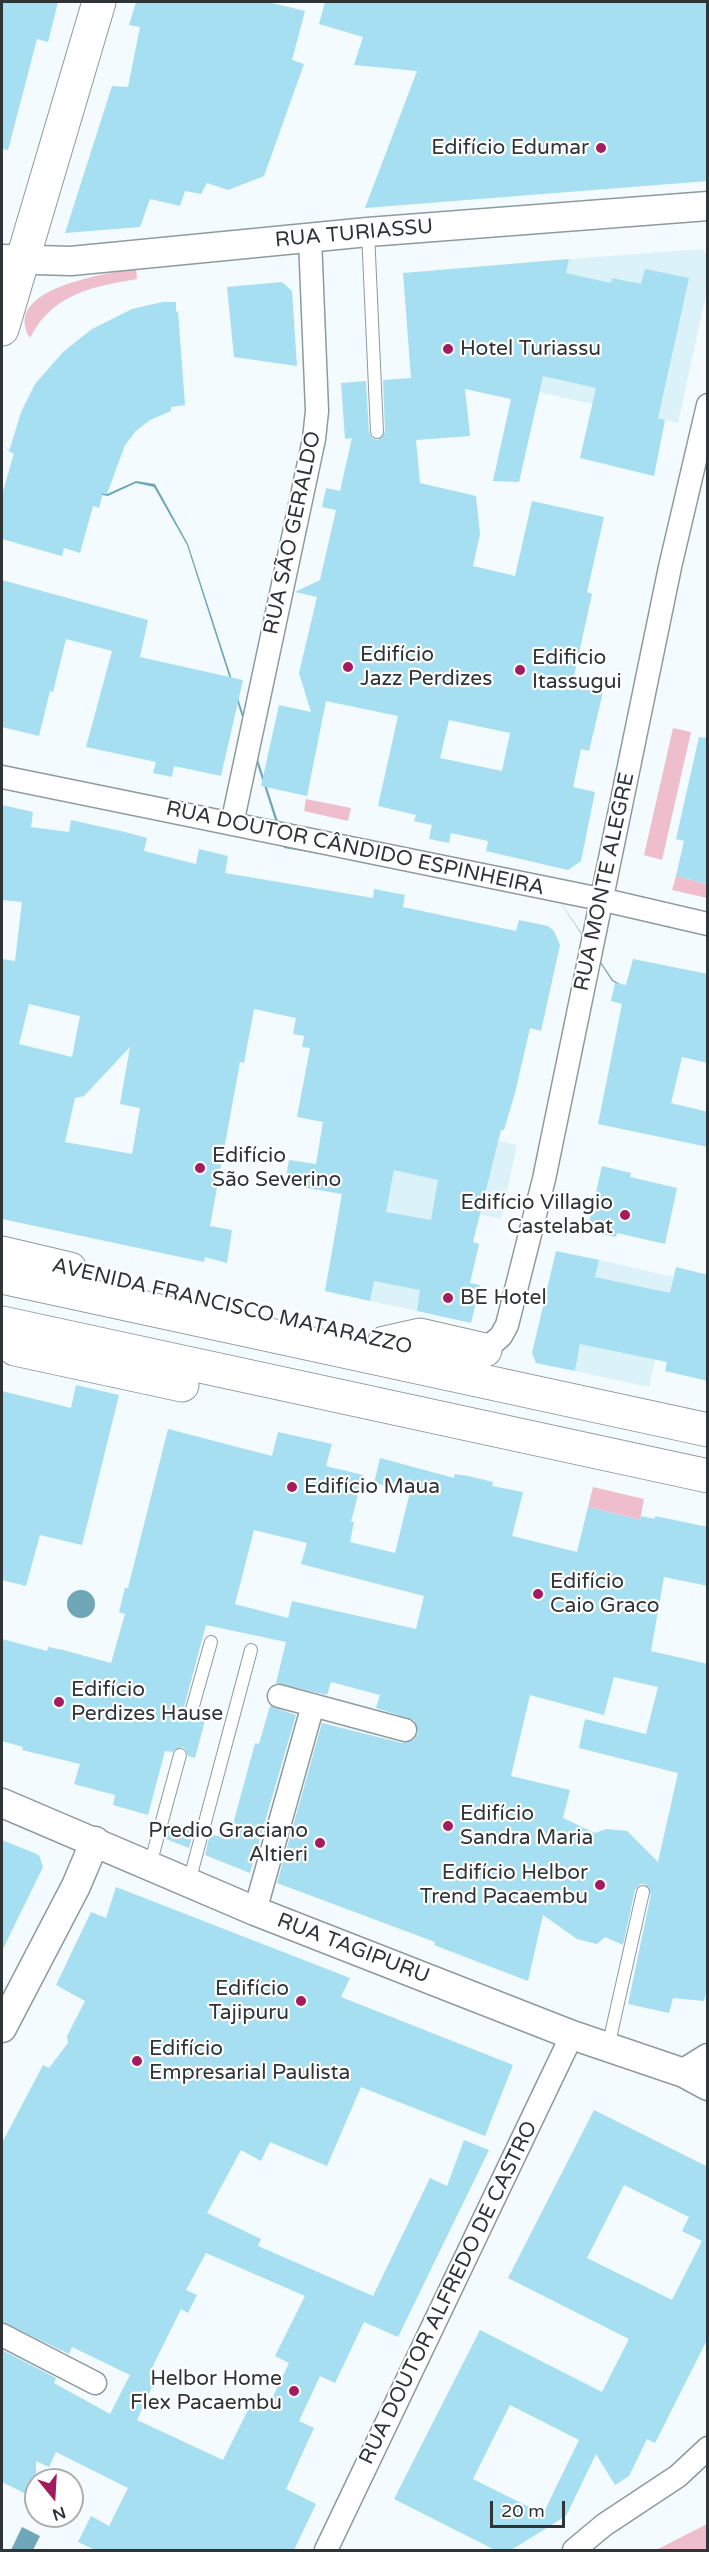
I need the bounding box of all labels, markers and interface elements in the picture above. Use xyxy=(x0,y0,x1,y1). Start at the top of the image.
place label: Edifício Edumar xyxy=(431,135,589,161)
marker: Edifício Edumar xyxy=(594,141,608,155)
street label: RUA TURIASSU xyxy=(274,215,434,253)
place label: Hotel Turiassu xyxy=(460,336,601,362)
marker: Hotel Turiassu xyxy=(441,342,455,356)
street label: RUA SÃO GERALDO xyxy=(259,429,327,637)
place label: Edifício Jazz Perdizes xyxy=(360,642,492,692)
place label: Edificio Itassugui xyxy=(532,645,622,695)
marker: Edifício Jazz Perdizes xyxy=(341,660,355,674)
marker: Edificio Itassugui xyxy=(513,663,527,677)
street label: RUA MONTE ALEGRE xyxy=(570,770,640,994)
street label: RUA DOUTOR CÂNDIDO ESPINHEIRA xyxy=(163,797,547,901)
place label: Edifício São Severino xyxy=(212,1143,341,1193)
marker: Edifício São Severino xyxy=(193,1161,207,1175)
place label: Edifício Villagio Castelabat xyxy=(460,1190,613,1240)
marker: Edifício Villagio Castelabat xyxy=(618,1208,632,1222)
street label: AVENIDA FRANCISCO MATARAZZO xyxy=(49,1253,415,1361)
place label: BE Hotel xyxy=(460,1285,547,1311)
marker: BE Hotel xyxy=(441,1291,455,1305)
place label: Edifício Maua xyxy=(304,1474,440,1500)
marker: Edifício Maua xyxy=(285,1480,299,1494)
place label: Edifício Caio Graco xyxy=(550,1569,659,1619)
marker: Edifício Caio Graco xyxy=(531,1587,545,1601)
place label: Edifício Perdizes Hause xyxy=(71,1677,223,1727)
marker: Edifício Perdizes Hause xyxy=(52,1695,66,1709)
place label: Edifício Sandra Maria xyxy=(460,1801,593,1851)
place label: Predio Graciano Altieri xyxy=(148,1818,308,1868)
marker: Edifício Sandra Maria xyxy=(441,1819,455,1833)
marker: Predio Graciano Altieri xyxy=(313,1836,327,1850)
place label: Edifício Helbor Trend Pacaembu xyxy=(420,1860,588,1910)
marker: Edifício Helbor Trend Pacaembu xyxy=(593,1878,607,1892)
street label: RUA TAGIPURU xyxy=(273,1908,433,1990)
place label: Edifício Tajipuru xyxy=(209,1976,289,2026)
marker: Edifício Tajipuru xyxy=(294,1994,308,2008)
place label: Edifício Empresarial Paulista xyxy=(149,2036,350,2086)
marker: Edifício Empresarial Paulista xyxy=(130,2054,144,2068)
street label: RUA DOUTOR ALFREDO DE CASTRO xyxy=(355,2117,543,2469)
place label: Helbor Home Flex Pacaembu xyxy=(130,2366,282,2416)
marker: Helbor Home Flex Pacaembu xyxy=(287,2384,301,2398)
north arrow xyxy=(24,2468,84,2528)
scale bar xyxy=(493,2489,568,2527)
text: 20 m xyxy=(501,2500,545,2522)
text: N xyxy=(50,2502,68,2525)

